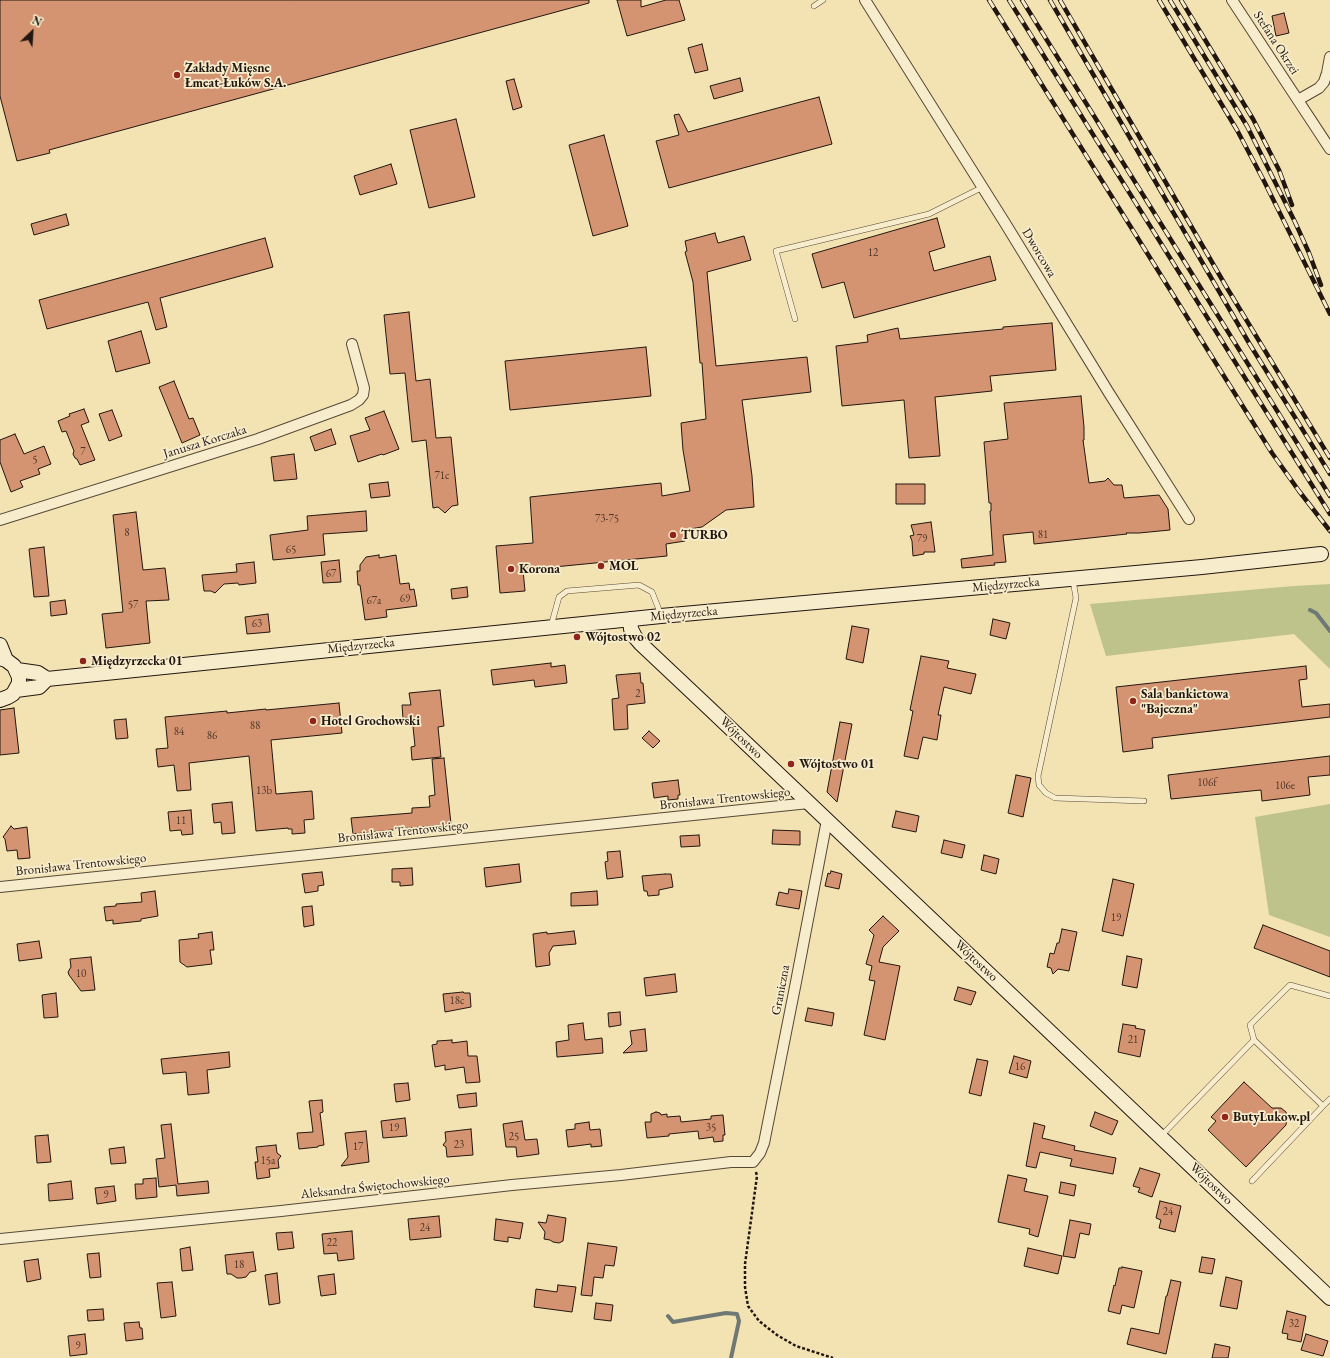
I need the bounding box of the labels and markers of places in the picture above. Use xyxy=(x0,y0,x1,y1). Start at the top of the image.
place label: Zakłady Mięsne Łmeat-Łuków S.A. xyxy=(185,60,286,91)
marker: Zakłady Mięsne Łmeat-Łuków S.A. xyxy=(172,70,182,80)
place label: TURBO xyxy=(681,527,728,543)
marker: TURBO xyxy=(668,530,678,540)
place label: MOL xyxy=(609,558,638,574)
place label: Korona xyxy=(519,561,560,577)
marker: MOL xyxy=(596,561,606,571)
marker: Korona xyxy=(506,564,516,574)
place label: Wójtostwo 02 xyxy=(585,629,661,645)
marker: Wójtostwo 02 xyxy=(572,632,582,642)
place label: Międzyrzecka 01 xyxy=(91,653,183,669)
marker: Międzyrzecka 01 xyxy=(78,656,88,666)
place label: Sala bankietowa "Bajeczna" xyxy=(1141,686,1228,717)
marker: Sala bankietowa "Bajeczna" xyxy=(1128,696,1138,706)
place label: Hotel Grochowski xyxy=(321,713,420,729)
marker: Hotel Grochowski xyxy=(308,716,318,726)
place label: Wójtostwo 01 xyxy=(799,756,875,772)
marker: Wójtostwo 01 xyxy=(786,759,796,769)
place label: ButyLukow.pl xyxy=(1233,1109,1310,1125)
marker: ButyLukow.pl xyxy=(1220,1112,1230,1122)

